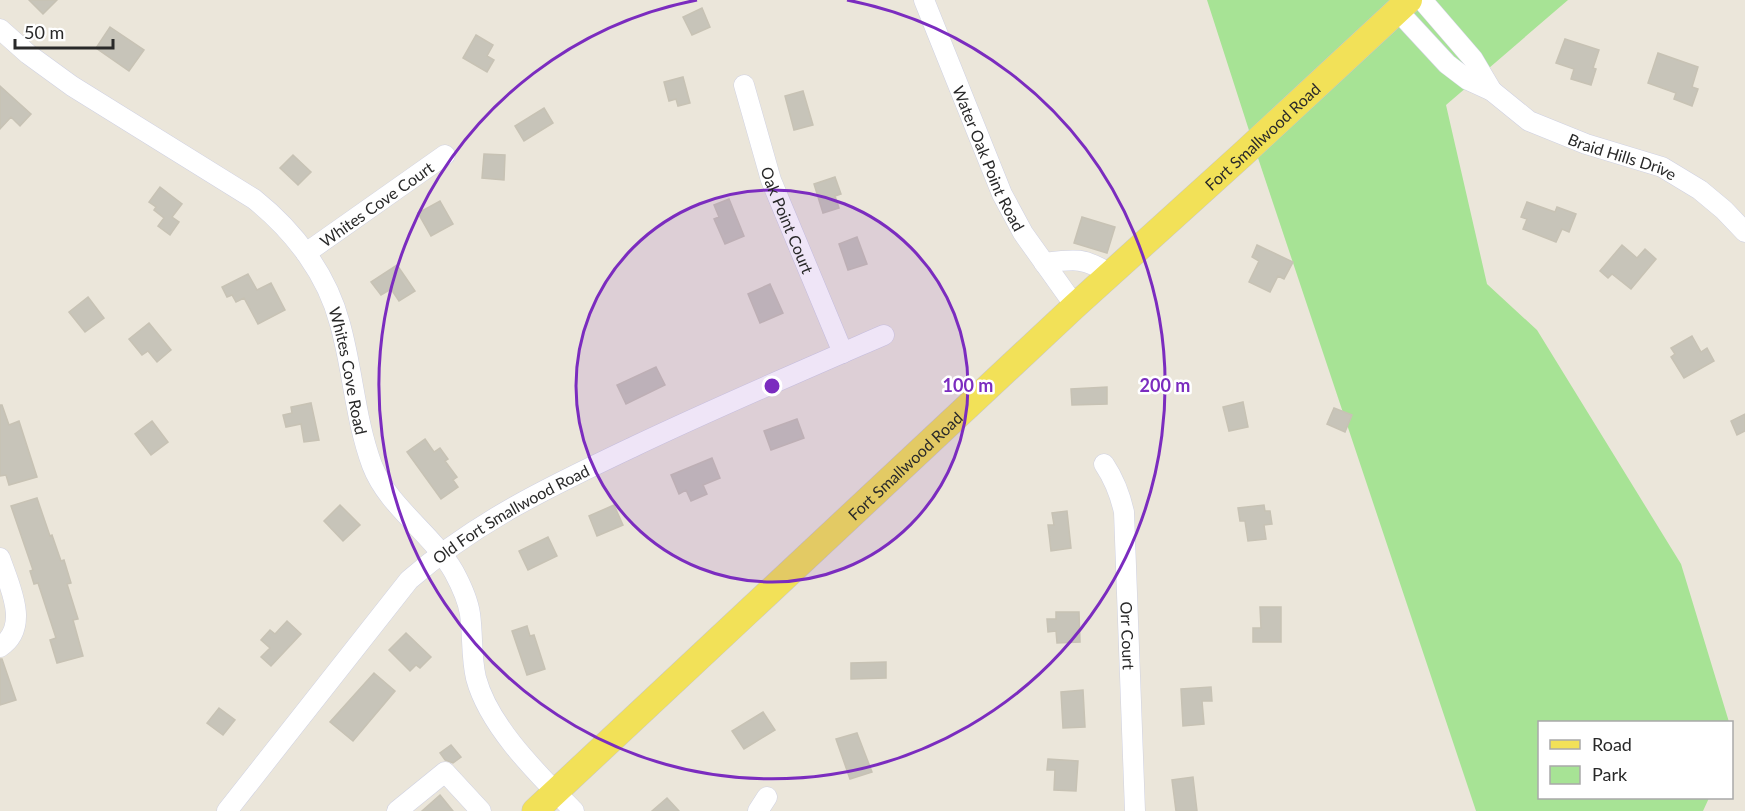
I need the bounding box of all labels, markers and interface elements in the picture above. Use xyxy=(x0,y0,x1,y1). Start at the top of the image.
scale bar xyxy=(15,12,112,50)
text: 50 m xyxy=(24,21,64,43)
street label: Fort Smallwood Road xyxy=(1201,78,1323,194)
street label: Water Oak Point Road xyxy=(950,83,1029,234)
street label: Braid Hills Drive xyxy=(1566,128,1680,183)
street label: Whites Cove Court xyxy=(316,157,437,250)
street label: Oak Point Court xyxy=(758,164,818,276)
street label: Whites Cove Road xyxy=(326,304,372,436)
text: 100 m xyxy=(943,374,993,396)
text: 200 m xyxy=(1140,374,1190,396)
centre of rings xyxy=(762,376,782,396)
street label: Fort Smallwood Road xyxy=(843,407,966,523)
street label: Old Fort Smallwood Road xyxy=(428,460,592,567)
street label: Orr Court xyxy=(1118,601,1139,670)
legend xyxy=(1538,721,1733,799)
text: Road xyxy=(1592,733,1632,755)
text: Park xyxy=(1592,763,1628,785)

